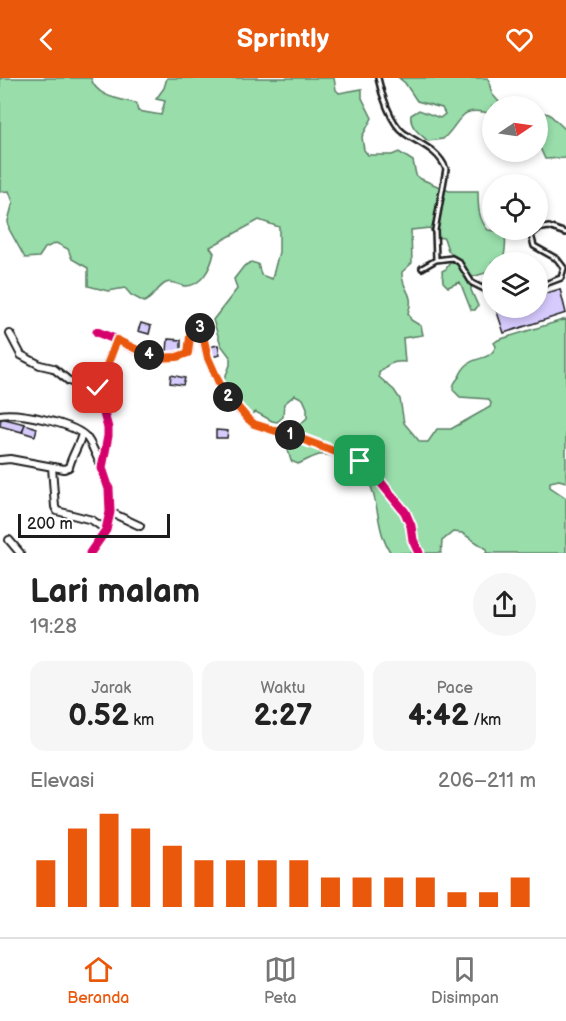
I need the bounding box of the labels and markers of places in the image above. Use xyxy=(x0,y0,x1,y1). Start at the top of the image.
pin: 3 xyxy=(185,313,215,343)
pin: 4 xyxy=(134,340,164,370)
pin xyxy=(72,362,123,413)
pin: 2 xyxy=(213,382,243,412)
pin: 1 xyxy=(275,420,305,450)
pin xyxy=(334,435,385,486)

